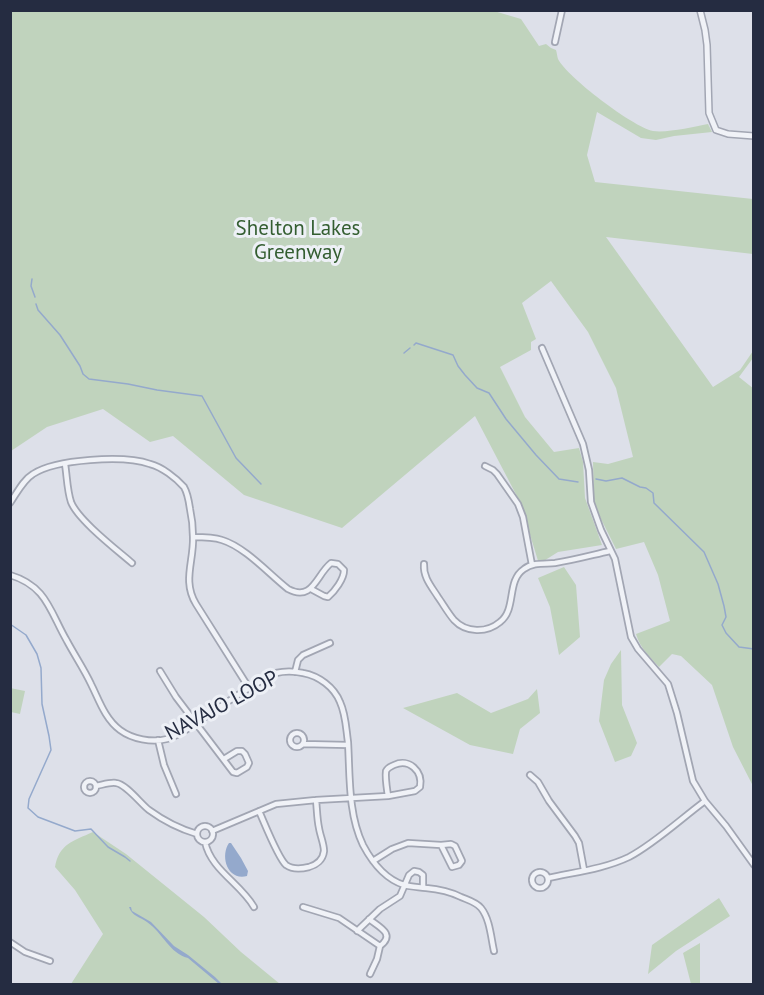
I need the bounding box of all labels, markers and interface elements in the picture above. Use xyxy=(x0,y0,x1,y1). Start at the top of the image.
park label: Shelton Lakes Greenway xyxy=(236,216,360,266)
street label: NAVAJO LOOP xyxy=(161,666,283,746)

